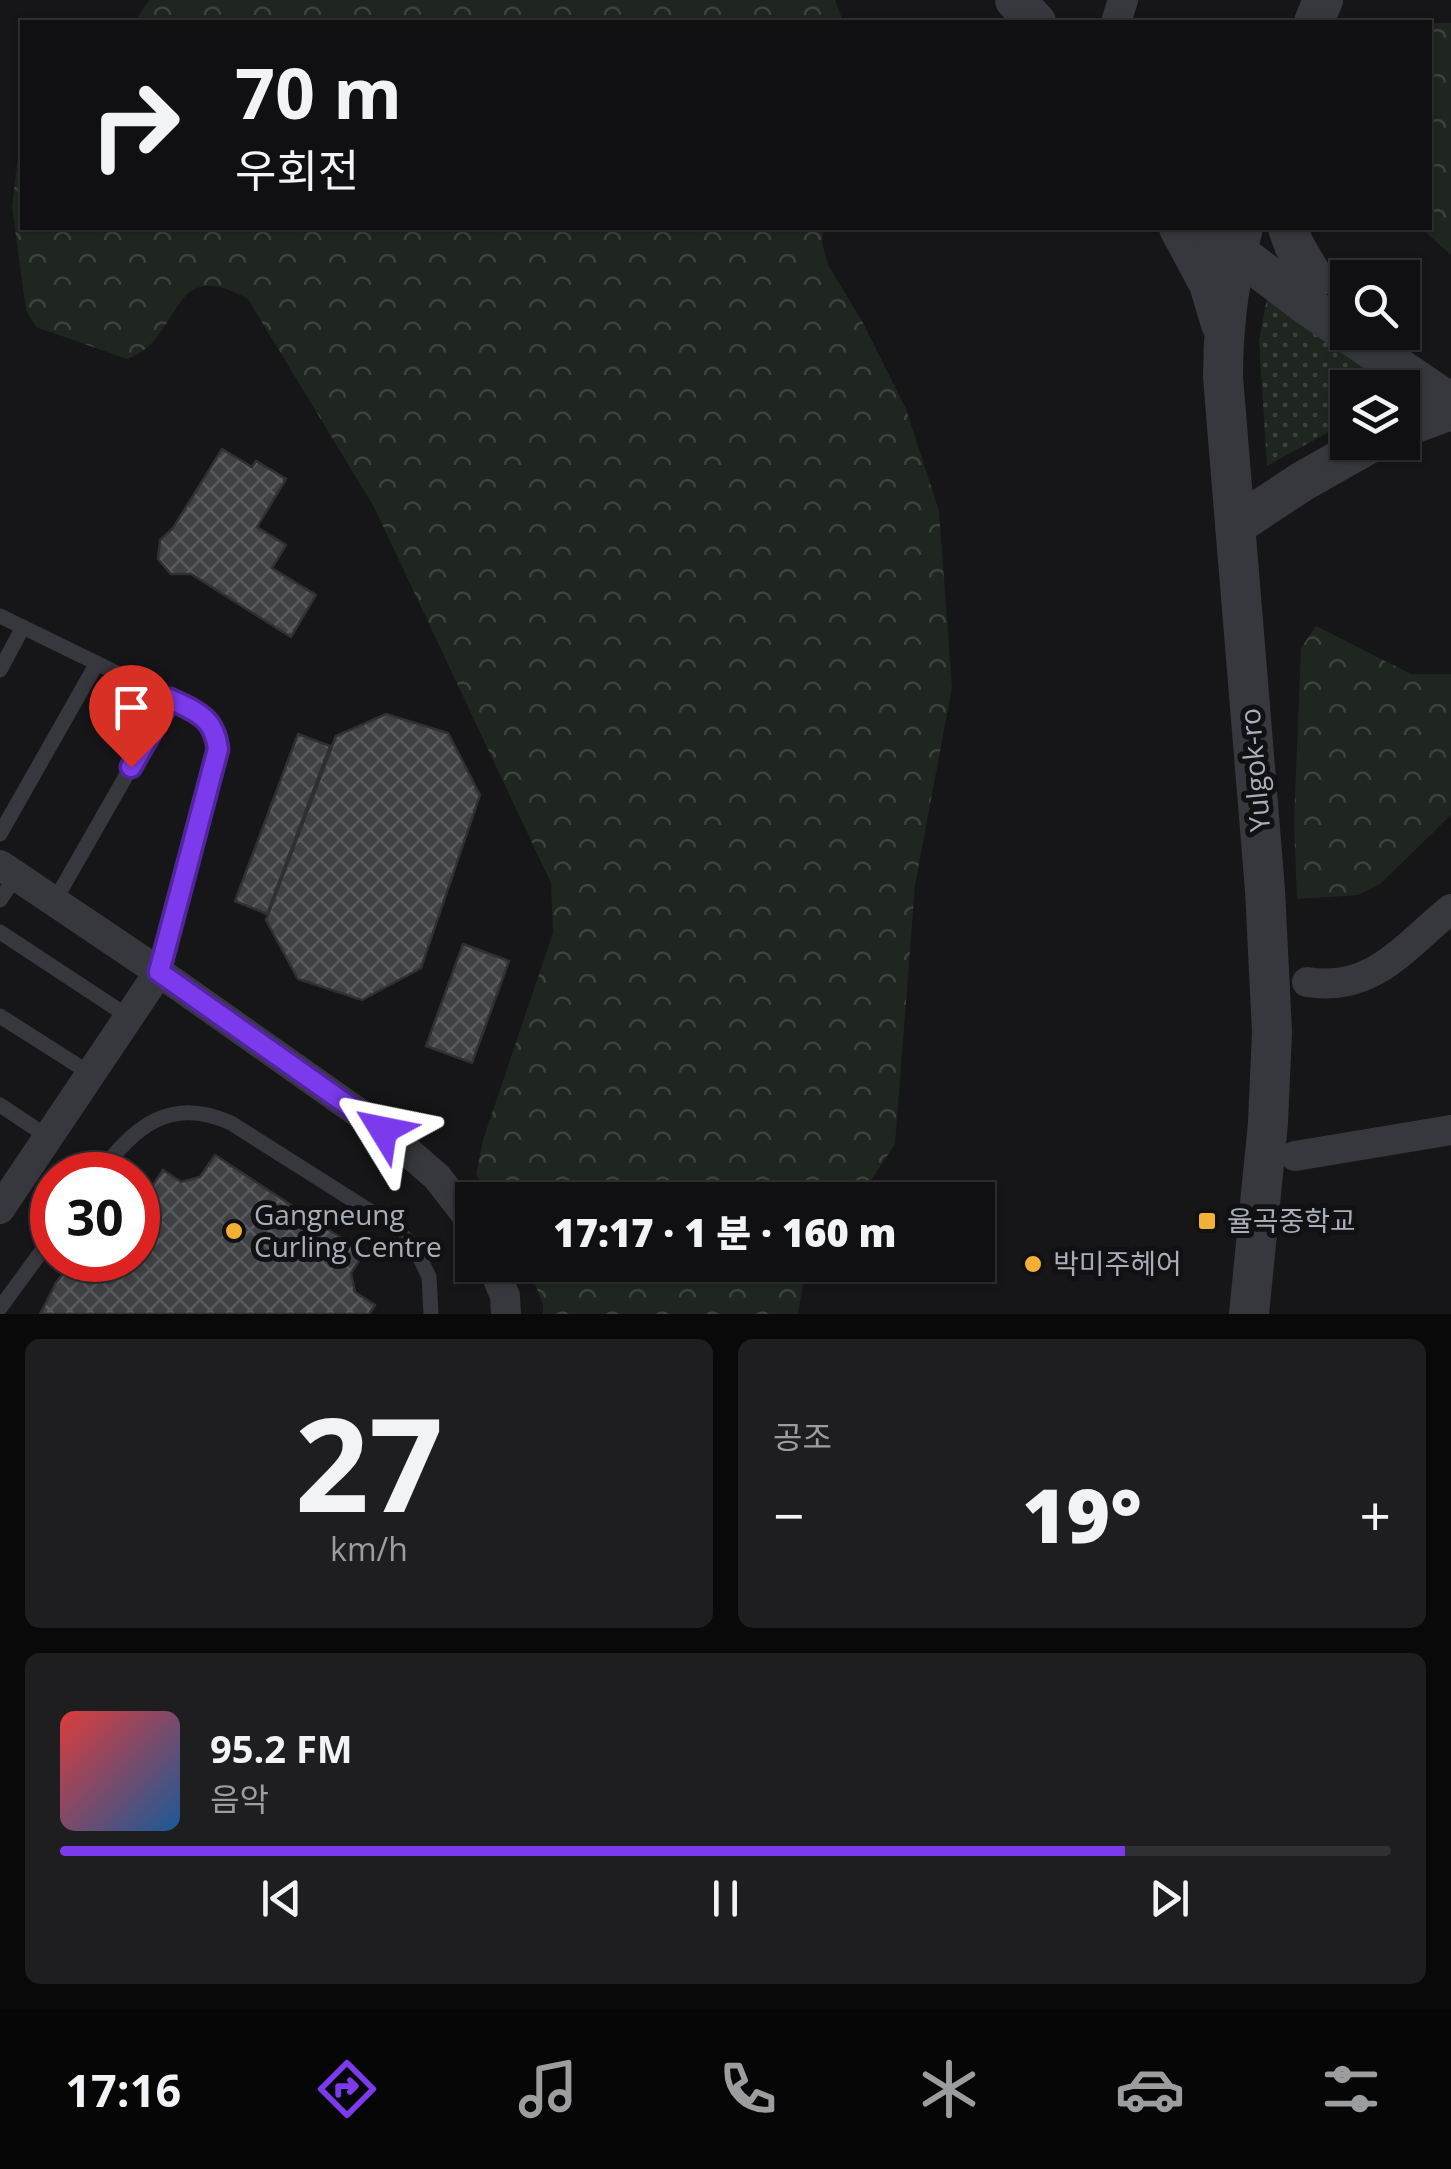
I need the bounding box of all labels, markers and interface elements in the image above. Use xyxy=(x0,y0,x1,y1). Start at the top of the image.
text: 70 m xyxy=(235,44,402,140)
icon: right xyxy=(70,60,200,190)
text: 우회전 xyxy=(235,139,359,200)
map controls xyxy=(1330,260,1420,460)
button: search xyxy=(1330,260,1420,350)
button: layers xyxy=(1330,370,1420,460)
pin xyxy=(89,665,174,768)
icon: arrive xyxy=(104,680,159,735)
street label: Yulgok-ro xyxy=(1230,707,1278,833)
position arrow xyxy=(331,1078,435,1182)
speed limit sign: 30 xyxy=(30,1152,160,1282)
place label: Gangneung Curling Centre xyxy=(254,1195,442,1265)
place label: 율곡중학교 xyxy=(1227,1201,1356,1239)
text: 17:17 · 1 분 · 160 m xyxy=(553,1206,897,1258)
marker: 율곡중학교 xyxy=(1196,1210,1218,1232)
marker: Gangneung Curling Centre xyxy=(223,1220,245,1242)
place label: 박미주헤어 xyxy=(1053,1244,1182,1282)
marker: 박미주헤어 xyxy=(1022,1253,1044,1275)
text: 27 xyxy=(295,1373,443,1550)
text: 공조 xyxy=(773,1415,832,1458)
text: 19° xyxy=(1022,1463,1142,1565)
text: − xyxy=(773,1477,804,1552)
text: + xyxy=(1360,1477,1391,1552)
text: km/h xyxy=(330,1527,408,1570)
text: 95.2 FM xyxy=(210,1722,353,1774)
text: 음악 xyxy=(210,1777,269,1820)
icon: previous xyxy=(254,1871,309,1926)
icon: pause xyxy=(698,1871,753,1926)
icon: next xyxy=(1142,1871,1197,1926)
icon: directions xyxy=(312,2054,382,2124)
icon: music xyxy=(513,2054,583,2124)
icon: phone xyxy=(713,2054,783,2124)
icon: climate xyxy=(914,2054,984,2124)
icon: car xyxy=(1115,2054,1185,2124)
icon: filters xyxy=(1316,2054,1386,2124)
text: 17:16 xyxy=(65,2059,181,2120)

